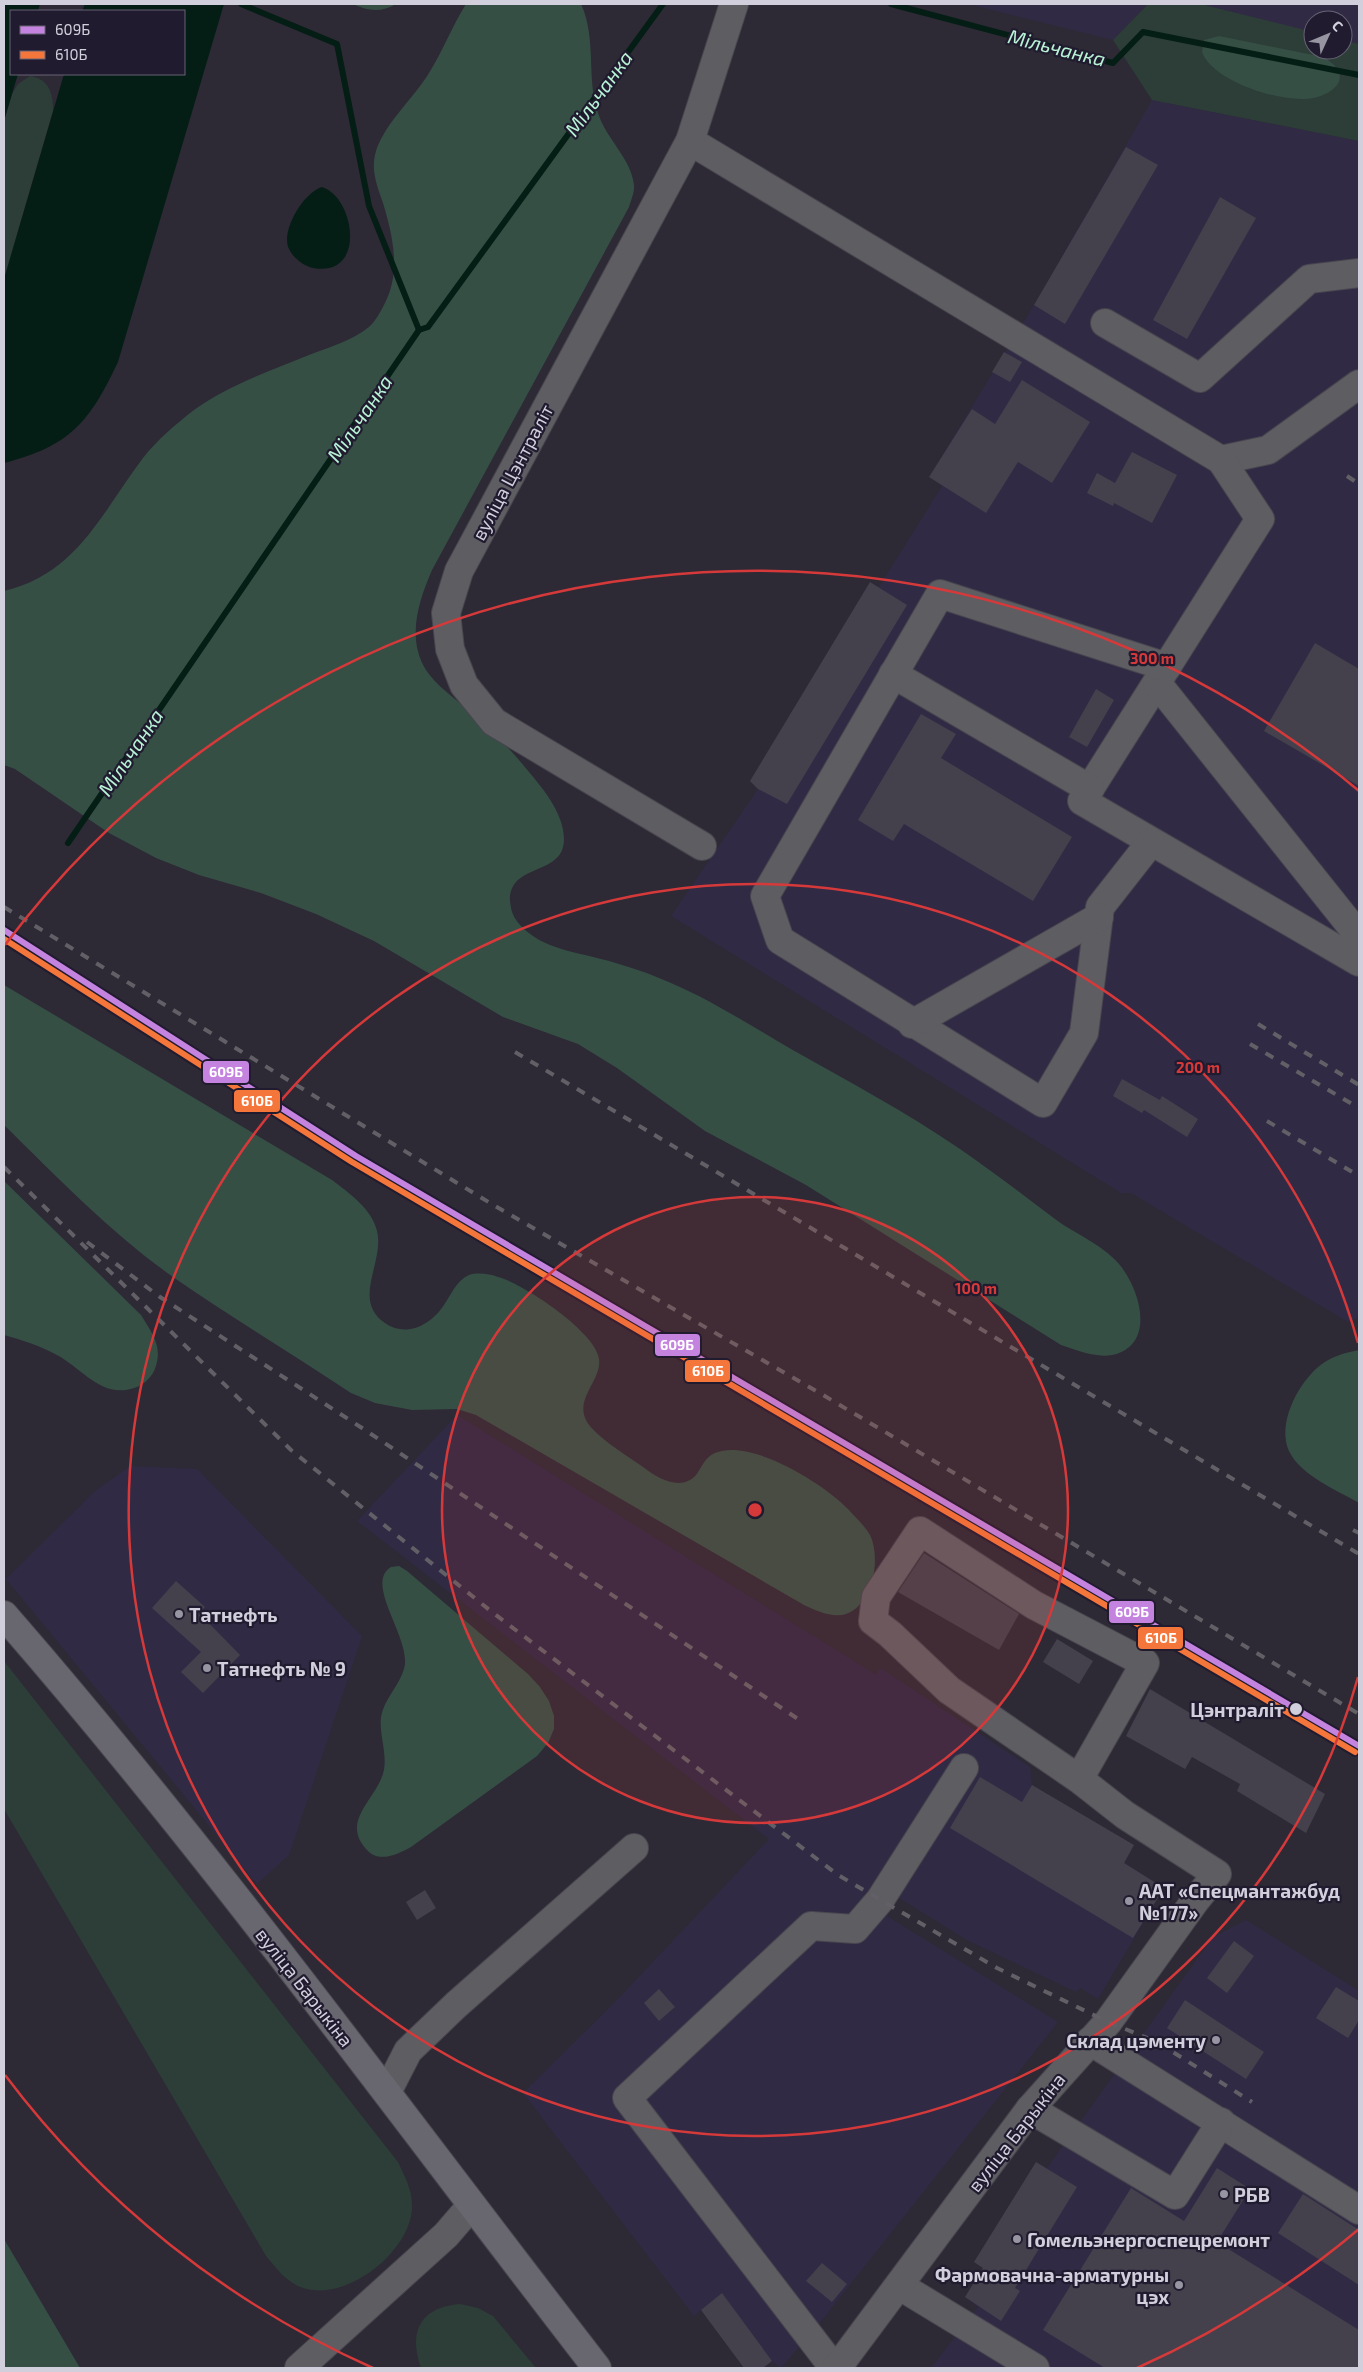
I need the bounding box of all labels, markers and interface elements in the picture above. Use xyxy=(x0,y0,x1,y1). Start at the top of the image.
legend xyxy=(10,10,185,75)
north arrow xyxy=(1303,10,1353,60)
text: С xyxy=(1329,17,1347,34)
text: 609Б xyxy=(55,20,90,38)
water label: Мільчанка xyxy=(1006,23,1108,71)
text: 610Б xyxy=(55,45,88,63)
water label: Мільчанка xyxy=(559,46,637,140)
water label: Мільчанка xyxy=(321,370,397,466)
street label: вуліца Цэнтраліт xyxy=(466,400,558,544)
text: 300 m xyxy=(1130,649,1174,667)
water label: Мільчанка xyxy=(92,704,168,800)
text: 200 m xyxy=(1176,1058,1220,1076)
line badge: 609Б xyxy=(202,1060,250,1084)
text: 609Б xyxy=(209,1063,243,1080)
line badge: 610Б xyxy=(233,1089,281,1113)
text: 610Б xyxy=(241,1092,273,1109)
text: 100 m xyxy=(955,1279,997,1297)
line badge: 609Б xyxy=(654,1333,701,1357)
text: 609Б xyxy=(660,1336,694,1353)
line badge: 610Б xyxy=(684,1359,731,1383)
text: 610Б xyxy=(692,1362,724,1379)
centre of rings xyxy=(746,1501,764,1519)
line badge: 609Б xyxy=(1108,1600,1155,1624)
place label: Татнефть xyxy=(189,1603,278,1626)
text: 609Б xyxy=(1115,1603,1149,1620)
marker: Татнефть xyxy=(173,1608,185,1620)
line badge: 610Б xyxy=(1137,1626,1184,1650)
text: 610Б xyxy=(1145,1629,1177,1646)
place label: Татнефть № 9 xyxy=(217,1657,346,1680)
marker: Татнефть № 9 xyxy=(201,1662,213,1674)
place label: Цэнтраліт xyxy=(1190,1698,1284,1721)
marker: Цэнтраліт xyxy=(1288,1701,1304,1717)
place label: ААТ «Спецмантажбуд №177» xyxy=(1139,1879,1340,1924)
marker: ААТ «Спецмантажбуд №177» xyxy=(1123,1895,1135,1907)
street label: вуліца Барыкіна xyxy=(251,1923,359,2052)
place label: Склад цэменту xyxy=(1066,2029,1206,2052)
marker: Склад цэменту xyxy=(1210,2034,1222,2046)
street label: вуліца Барыкіна xyxy=(962,2068,1070,2197)
place label: РБВ xyxy=(1234,2183,1270,2206)
marker: РБВ xyxy=(1218,2188,1230,2200)
place label: Гомельэнергоспецремонт xyxy=(1027,2228,1270,2251)
marker: Гомельэнергоспецремонт xyxy=(1011,2233,1023,2245)
place label: Фармовачна-арматурны цэх xyxy=(935,2263,1169,2308)
marker: Фармовачна-арматурны цэх xyxy=(1173,2279,1185,2291)

